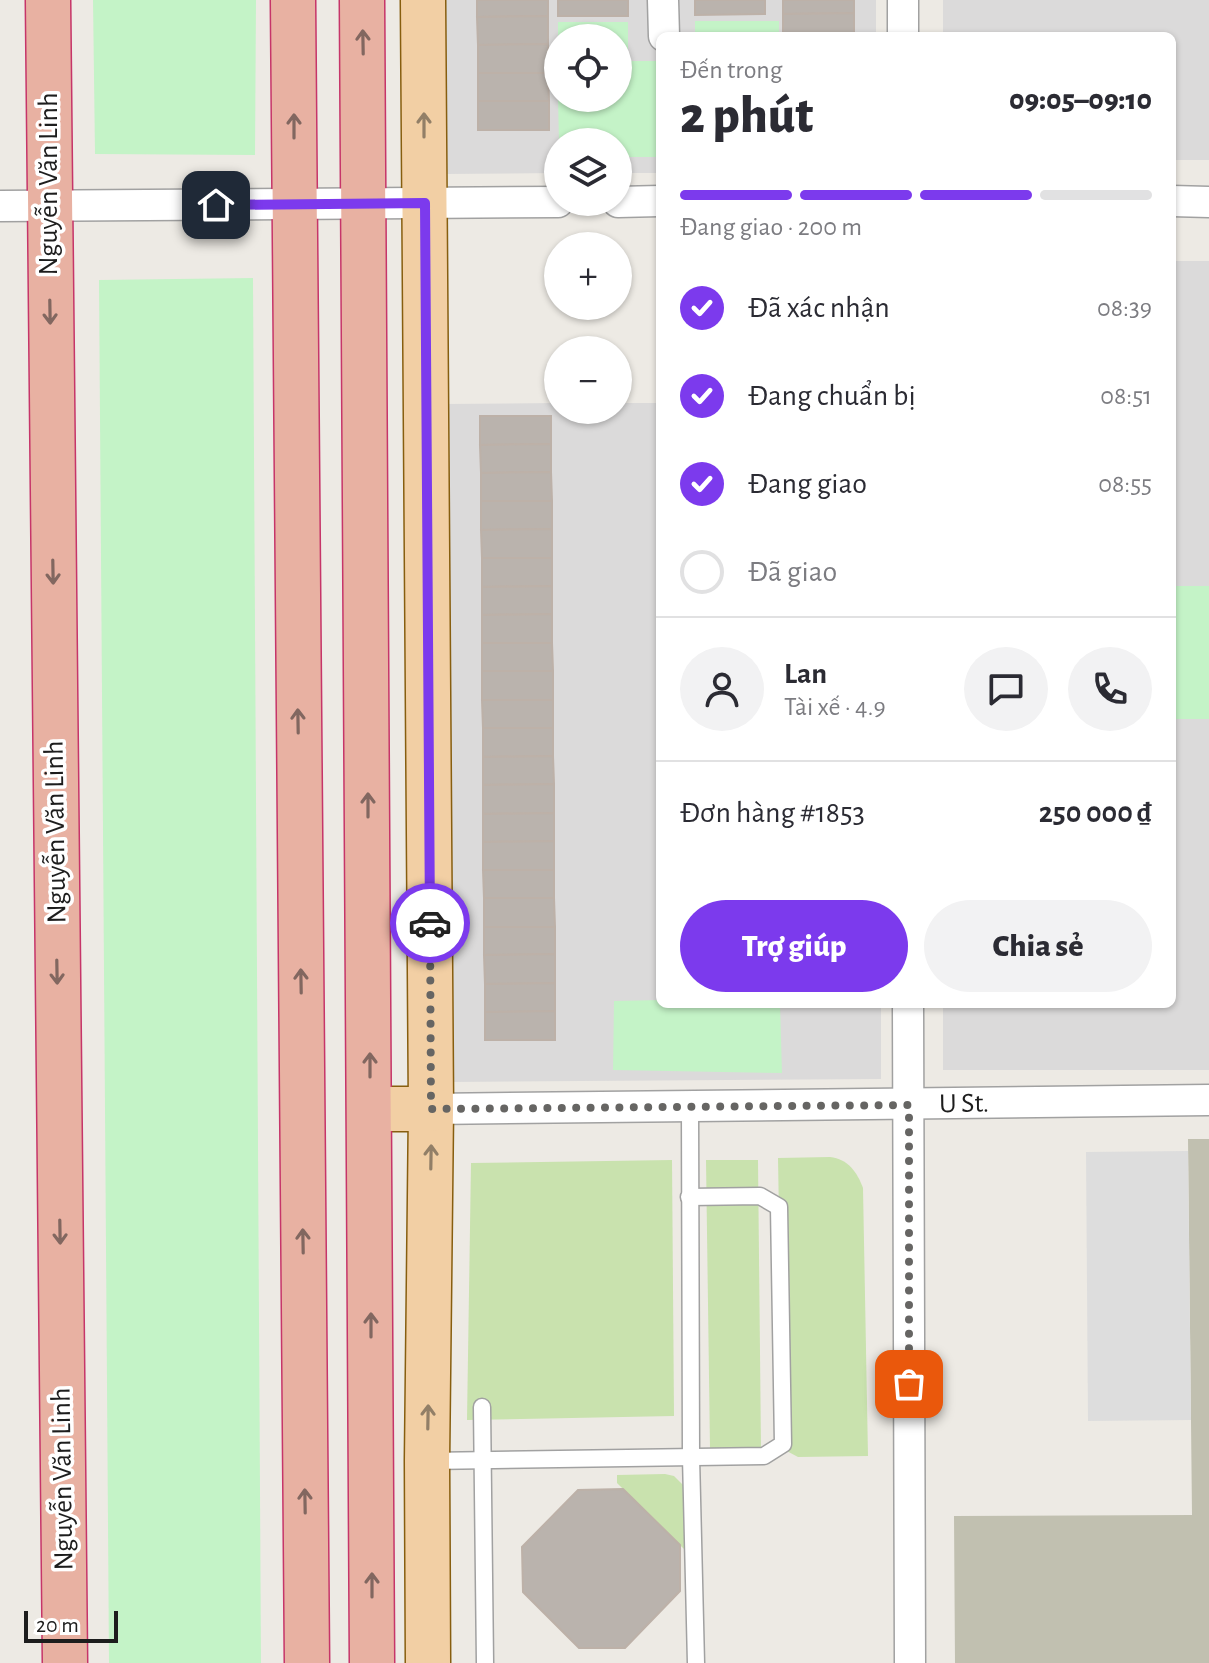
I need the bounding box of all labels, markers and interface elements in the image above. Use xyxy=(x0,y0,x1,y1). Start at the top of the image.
map controls xyxy=(544,24,632,424)
button: locate xyxy=(544,24,632,112)
one-way arrow xyxy=(355,29,370,56)
text: Đến trong xyxy=(680,57,782,83)
text: 09:05–09:10 xyxy=(1009,85,1152,115)
text: 2 phút xyxy=(680,90,813,142)
street label: Nguyễn Văn Linh xyxy=(34,93,63,275)
one-way arrow xyxy=(416,112,432,139)
one-way arrow xyxy=(286,113,302,140)
button: layers xyxy=(544,128,632,216)
pin xyxy=(182,171,250,239)
icon: home xyxy=(194,183,238,227)
text: Đang giao · 200 m xyxy=(680,214,862,240)
button: + xyxy=(544,232,632,320)
icon: check xyxy=(680,286,724,330)
text: Đã xác nhận xyxy=(748,293,890,323)
text: 08:39 xyxy=(1097,295,1152,321)
one-way arrow xyxy=(42,298,58,325)
button: − xyxy=(544,336,632,424)
icon: check xyxy=(680,374,724,418)
text: Đang chuẩn bị xyxy=(748,381,916,411)
text: 08:51 xyxy=(1100,383,1152,409)
icon: check xyxy=(680,462,724,506)
text: Đang giao xyxy=(748,469,867,499)
text: 08:55 xyxy=(1098,471,1152,497)
text: Đã giao xyxy=(748,557,837,587)
one-way arrow xyxy=(45,558,61,585)
button: person xyxy=(680,647,764,731)
button: chat xyxy=(964,647,1048,731)
button: phone xyxy=(1068,647,1152,731)
text: Lan xyxy=(784,659,827,689)
text: Tài xế · 4.9 xyxy=(784,694,886,720)
one-way arrow xyxy=(290,708,306,735)
street label: Nguyễn Văn Linh xyxy=(39,740,72,924)
one-way arrow xyxy=(361,792,376,819)
text: Đơn hàng #1853 xyxy=(680,798,865,828)
text: 250 000 ₫ xyxy=(1039,798,1152,828)
courier xyxy=(390,883,470,963)
button: Trợ giúp xyxy=(680,900,908,992)
button: Chia sẻ xyxy=(924,900,1152,992)
icon: car xyxy=(408,901,452,945)
one-way arrow xyxy=(49,958,65,985)
one-way arrow xyxy=(293,968,309,995)
one-way arrow xyxy=(362,1052,378,1079)
street label: U St. xyxy=(939,1090,989,1118)
one-way arrow xyxy=(423,1144,439,1171)
one-way arrow xyxy=(52,1218,68,1245)
one-way arrow xyxy=(295,1228,311,1255)
one-way arrow xyxy=(363,1312,379,1339)
pin xyxy=(875,1350,943,1418)
icon: bag xyxy=(887,1362,931,1406)
street label: Nguyễn Văn Linh xyxy=(46,1387,79,1571)
one-way arrow xyxy=(420,1404,436,1431)
one-way arrow xyxy=(297,1488,313,1515)
one-way arrow xyxy=(364,1572,380,1599)
scale bar xyxy=(24,1607,118,1643)
text: 20 m xyxy=(36,1614,79,1636)

